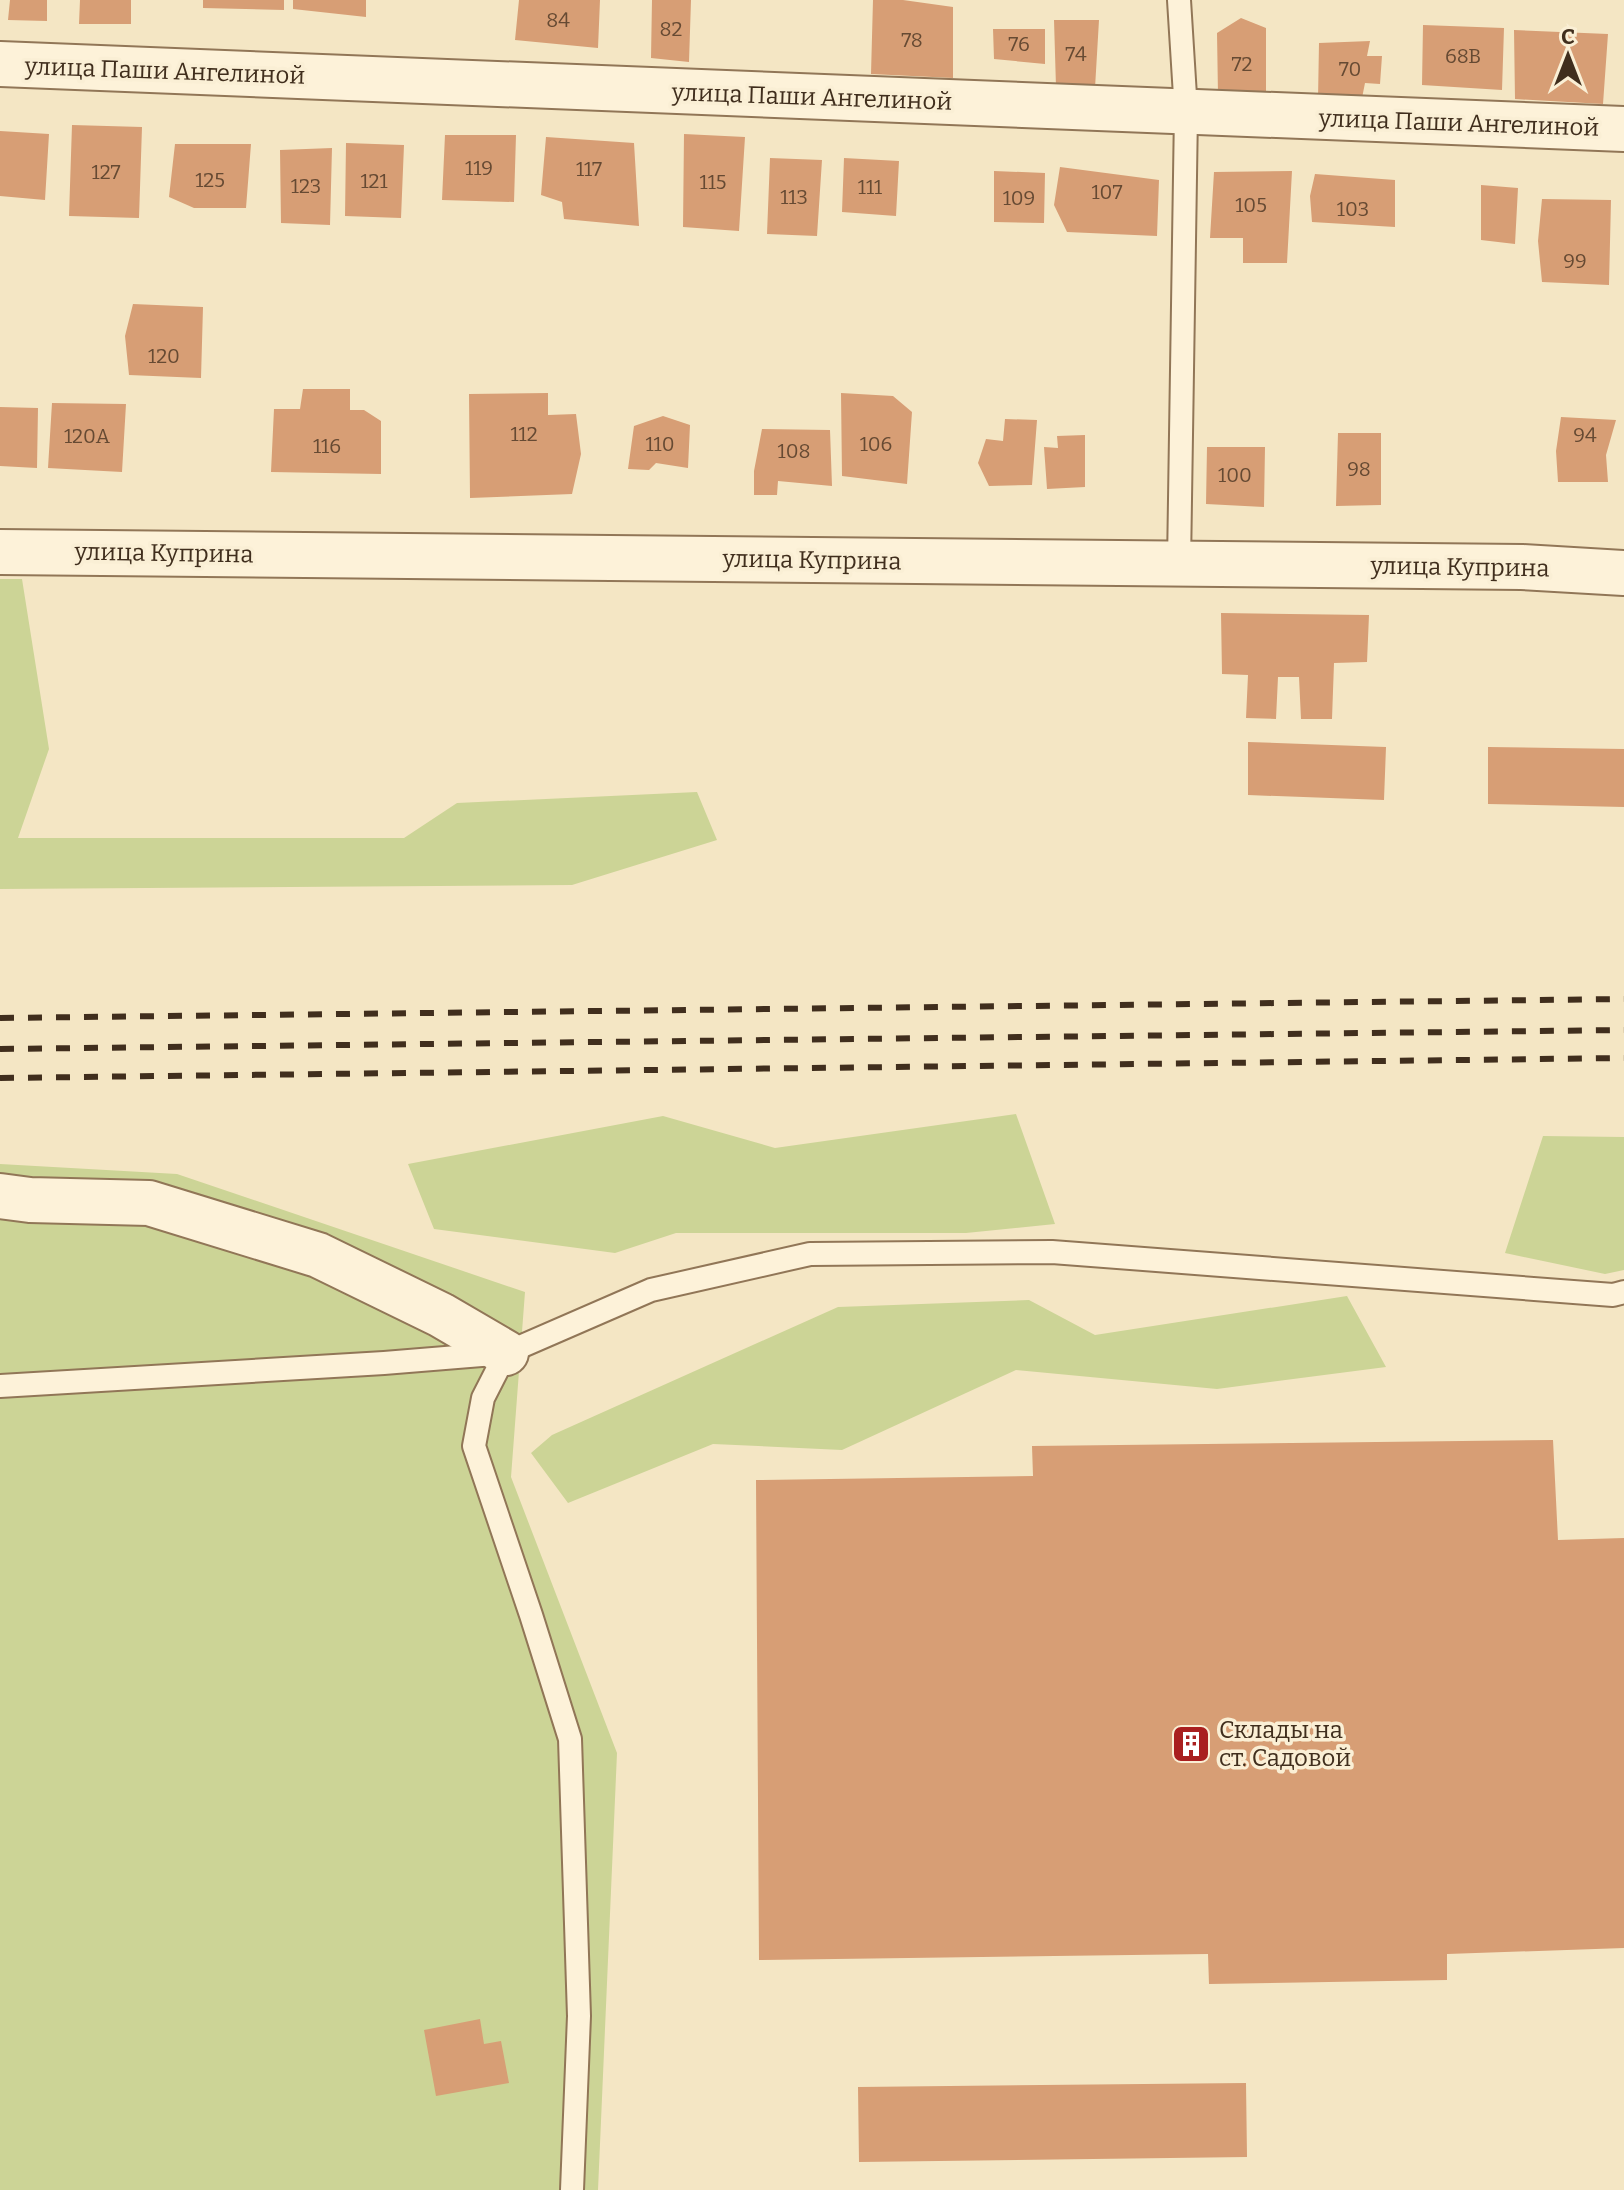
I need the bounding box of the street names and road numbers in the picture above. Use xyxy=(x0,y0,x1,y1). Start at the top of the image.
street label: улица Паши Ангелиной xyxy=(23,52,306,90)
street label: улица Паши Ангелиной xyxy=(670,78,953,116)
street label: улица Паши Ангелиной xyxy=(1317,104,1600,142)
street label: улица Куприна xyxy=(73,537,254,569)
street label: улица Куприна xyxy=(721,544,902,576)
street label: улица Куприна xyxy=(1369,551,1550,583)

